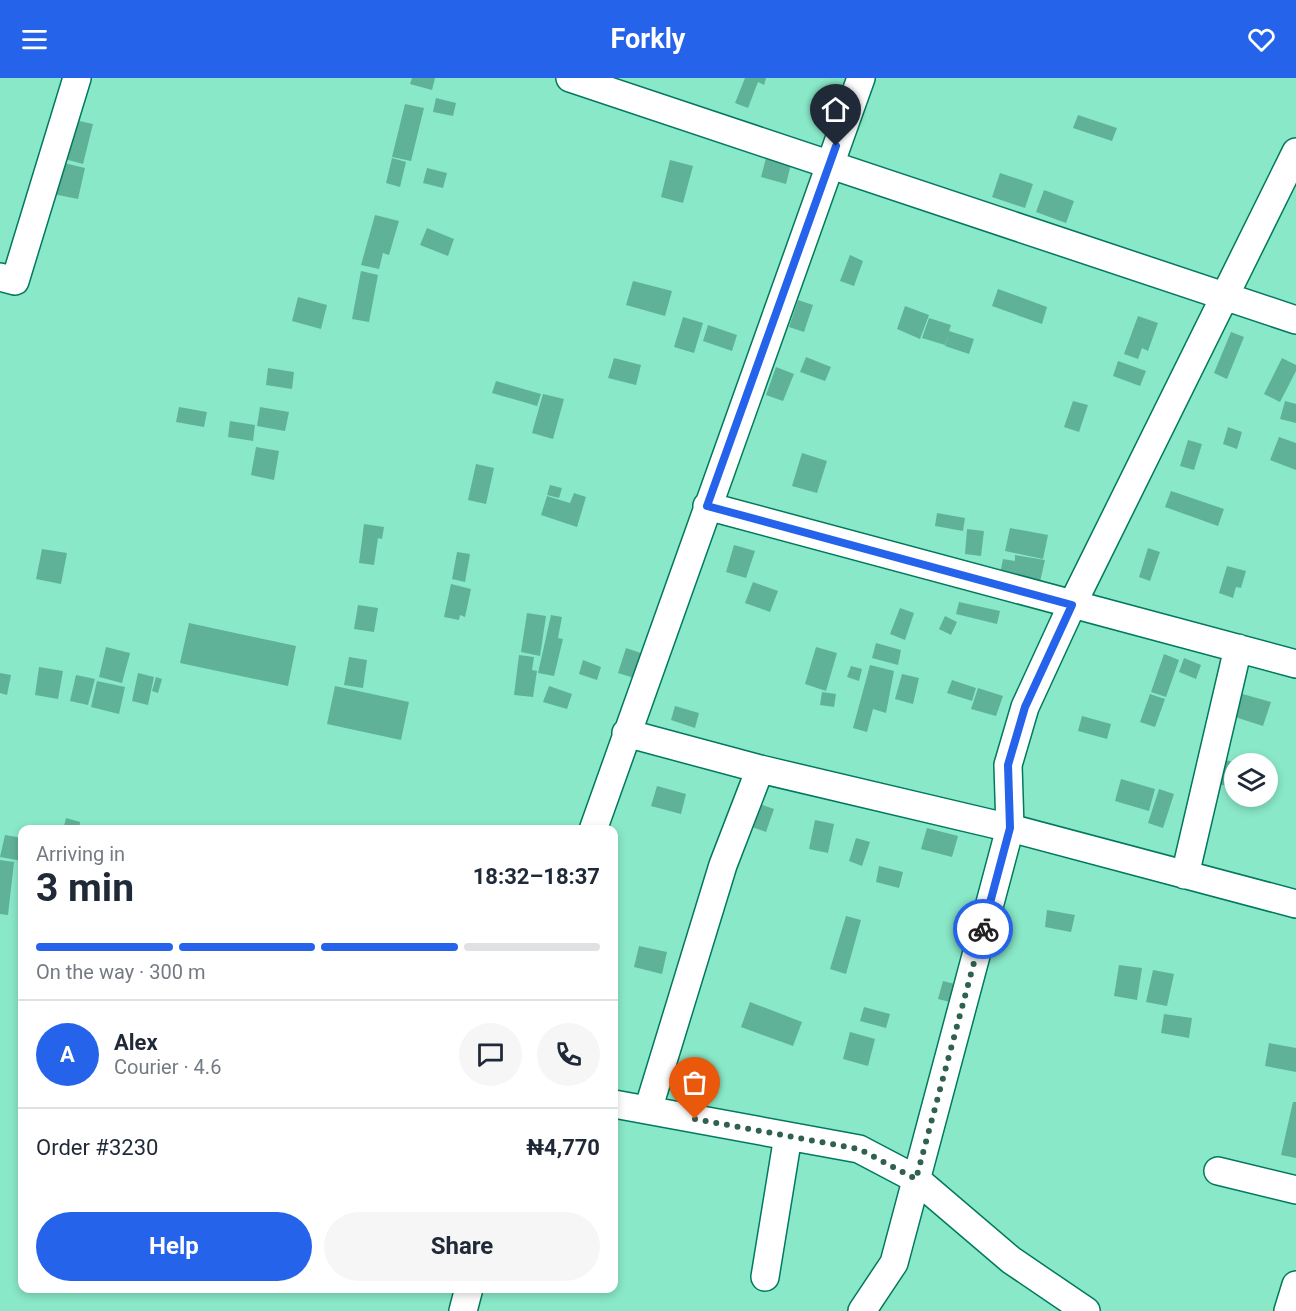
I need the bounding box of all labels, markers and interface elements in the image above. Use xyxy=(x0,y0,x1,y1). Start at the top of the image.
icon: menu xyxy=(18,23,51,56)
text: Forkly xyxy=(611,23,685,55)
icon: heart xyxy=(1245,23,1278,56)
pin xyxy=(810,84,861,146)
icon: home xyxy=(819,93,852,126)
map controls xyxy=(1224,753,1278,807)
button: layers xyxy=(1224,753,1278,807)
text: Arriving in xyxy=(36,842,125,866)
text: 18:32–18:37 xyxy=(473,864,600,889)
text: 3 min xyxy=(36,865,134,911)
courier xyxy=(953,899,1013,959)
icon: bike xyxy=(967,913,1000,946)
text: On the way · 300 m xyxy=(36,960,205,984)
button: chat xyxy=(459,1023,522,1086)
button: phone xyxy=(537,1023,600,1086)
text: Alex xyxy=(114,1030,158,1055)
text: A xyxy=(60,1042,75,1067)
text: Courier · 4.6 xyxy=(114,1055,221,1079)
pin xyxy=(669,1057,720,1119)
icon: bag xyxy=(678,1066,711,1099)
text: Order #3230 xyxy=(36,1135,158,1160)
text: ₦4,770 xyxy=(526,1135,600,1160)
button: Help xyxy=(36,1212,312,1281)
button: Share xyxy=(324,1212,600,1281)

